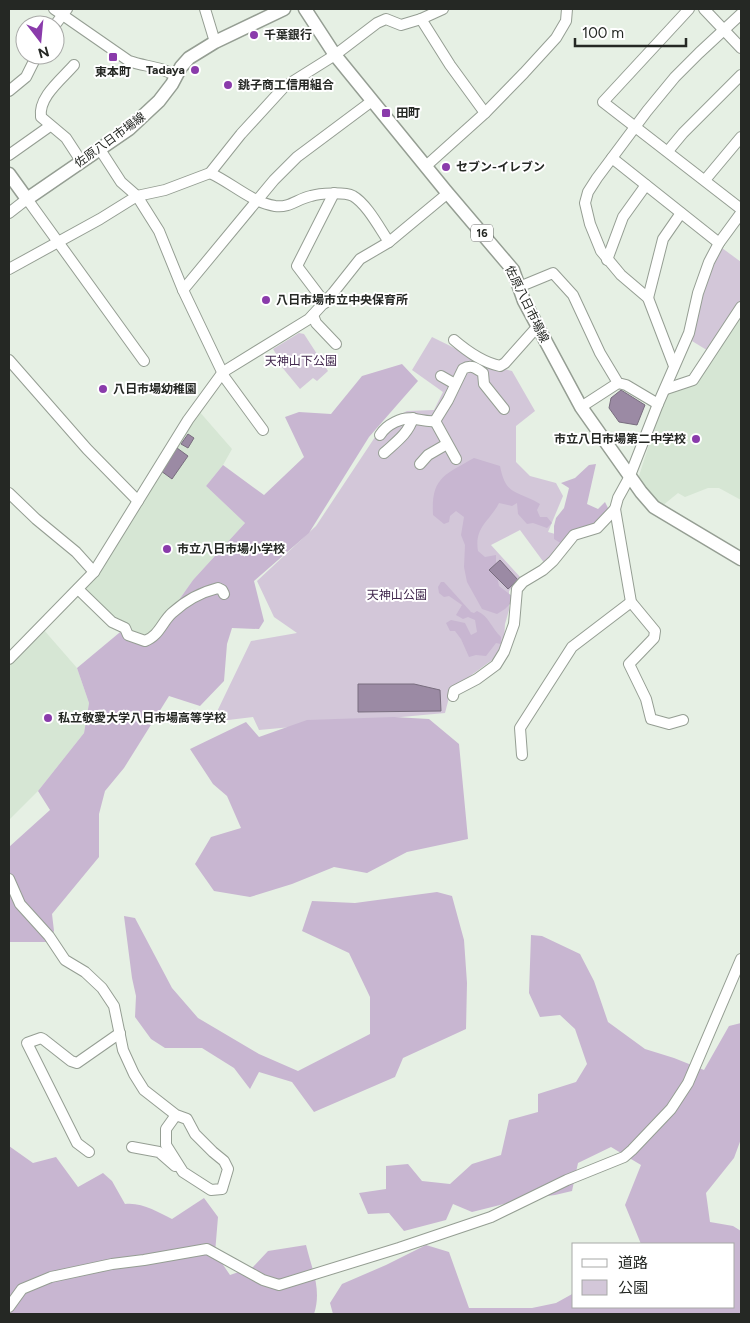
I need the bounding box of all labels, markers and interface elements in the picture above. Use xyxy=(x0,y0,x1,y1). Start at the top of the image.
north arrow xyxy=(15,15,65,65)
scale bar xyxy=(575,15,686,47)
text: 100 m xyxy=(582,24,624,42)
place label: 千葉銀行 xyxy=(264,28,312,42)
marker: 千葉銀行 xyxy=(248,29,260,41)
text: N xyxy=(36,42,51,62)
marker: 東本町 xyxy=(107,51,119,63)
place label: Tadaya xyxy=(146,63,185,77)
marker: Tadaya xyxy=(189,64,201,76)
place label: 東本町 xyxy=(95,65,131,79)
place label: 銚子商工信用組合 xyxy=(237,78,334,92)
marker: 銚子商工信用組合 xyxy=(222,79,234,91)
place label: 田町 xyxy=(396,106,420,120)
marker: 田町 xyxy=(380,107,392,119)
street label: 佐原八日市場線 xyxy=(72,110,148,170)
place label: セブン-イレブン xyxy=(456,160,545,174)
marker: セブン-イレブン xyxy=(440,161,452,173)
road number: 16 xyxy=(471,224,493,242)
street label: 佐原八日市場線 xyxy=(502,263,552,345)
place label: 八日市場市立中央保育所 xyxy=(276,293,408,307)
marker: 八日市場市立中央保育所 xyxy=(260,294,272,306)
park label: 天神山下公園 xyxy=(265,354,337,368)
place label: 八日市場幼稚園 xyxy=(113,382,197,396)
marker: 八日市場幼稚園 xyxy=(97,383,109,395)
place label: 市立八日市場第二中学校 xyxy=(554,432,686,446)
marker: 市立八日市場第二中学校 xyxy=(690,433,702,445)
place label: 市立八日市場小学校 xyxy=(177,542,285,556)
marker: 市立八日市場小学校 xyxy=(161,543,173,555)
park label: 天神山公園 xyxy=(367,588,427,602)
place label: 私立敬愛大学八日市場高等学校 xyxy=(58,711,226,725)
marker: 私立敬愛大学八日市場高等学校 xyxy=(42,712,54,724)
legend xyxy=(572,1243,735,1308)
text: 道路 xyxy=(618,1254,648,1272)
text: 公園 xyxy=(618,1279,648,1297)

